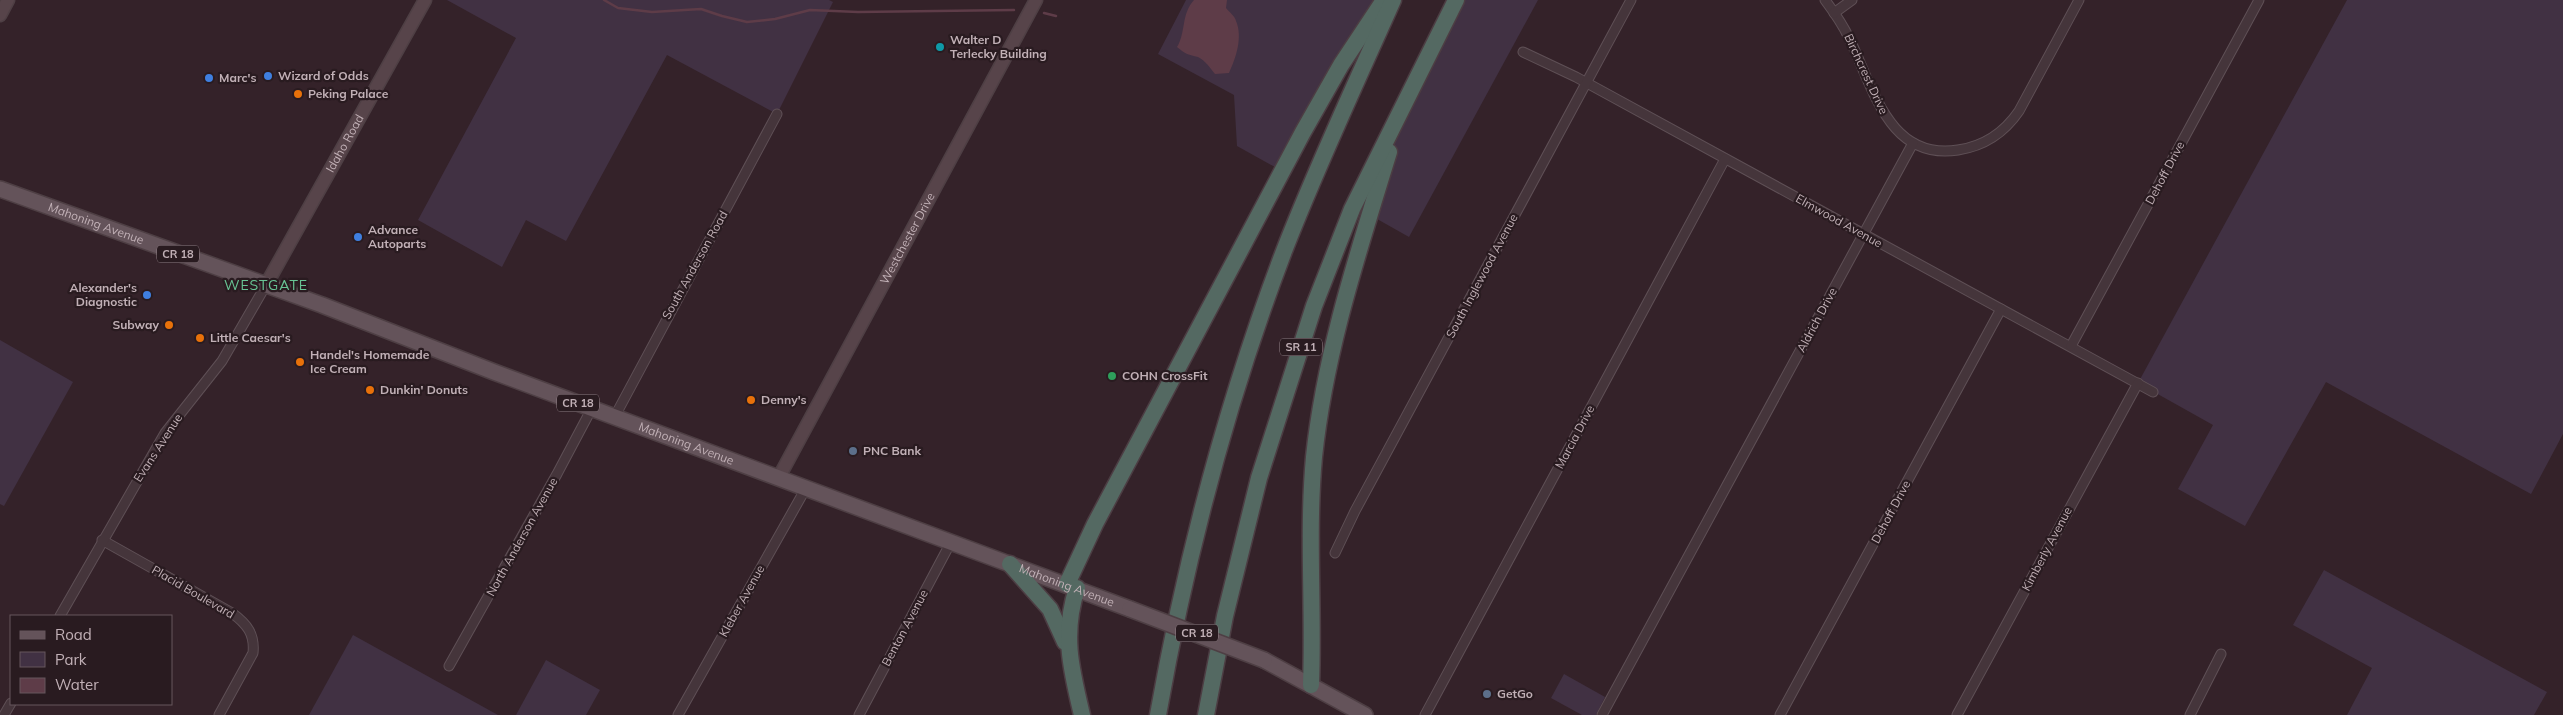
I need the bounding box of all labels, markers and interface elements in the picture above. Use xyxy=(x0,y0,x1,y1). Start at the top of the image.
street label: Birchcrest Drive xyxy=(1841,31,1892,116)
place label: Walter D Terlecky Building xyxy=(950,32,1047,61)
marker: Walter D Terlecky Building xyxy=(934,41,946,53)
place label: Wizard of Odds xyxy=(278,68,369,83)
place label: Marc's xyxy=(219,70,256,85)
marker: Wizard of Odds xyxy=(262,70,274,82)
marker: Marc's xyxy=(203,72,215,84)
place label: Peking Palace xyxy=(308,86,389,101)
marker: Peking Palace xyxy=(292,88,304,100)
street label: Idaho Road xyxy=(322,112,367,175)
street label: Dehoff Drive xyxy=(2142,139,2187,207)
street label: Westchester Drive xyxy=(876,190,938,287)
street label: Elmwood Avenue xyxy=(1793,191,1885,251)
street label: Mahoning Avenue xyxy=(46,199,146,247)
street label: South Anderson Road xyxy=(658,208,731,322)
street label: South Inglewood Avenue xyxy=(1442,211,1521,340)
place label: Advance Autoparts xyxy=(368,222,426,251)
marker: Advance Autoparts xyxy=(352,231,364,243)
road number: CR 18 xyxy=(157,245,199,262)
district label: WESTGATE xyxy=(224,276,308,294)
place label: Alexander's Diagnostic xyxy=(69,280,137,309)
street label: Aldrich Drive xyxy=(1793,285,1840,355)
marker: Alexander's Diagnostic xyxy=(141,289,153,301)
place label: Subway xyxy=(112,317,159,332)
marker: Subway xyxy=(163,319,175,331)
place label: Little Caesar's xyxy=(210,330,291,345)
marker: Little Caesar's xyxy=(194,332,206,344)
road number: SR 11 xyxy=(1280,338,1322,356)
place label: Handel's Homemade Ice Cream xyxy=(310,347,430,376)
marker: Handel's Homemade Ice Cream xyxy=(294,356,306,368)
place label: COHN CrossFit xyxy=(1122,368,1208,383)
marker: COHN CrossFit xyxy=(1106,370,1118,382)
place label: Dunkin' Donuts xyxy=(380,382,468,397)
marker: Dunkin' Donuts xyxy=(364,384,376,396)
place label: Denny's xyxy=(761,392,807,407)
road number: CR 18 xyxy=(557,394,599,412)
marker: Denny's xyxy=(745,394,757,406)
street label: Marcia Drive xyxy=(1552,402,1598,471)
street label: Evans Avenue xyxy=(130,411,185,485)
street label: Mahoning Avenue xyxy=(637,419,736,468)
place label: PNC Bank xyxy=(863,443,922,458)
marker: PNC Bank xyxy=(847,445,859,457)
street label: North Anderson Avenue xyxy=(483,475,560,599)
street label: Dehoff Drive xyxy=(1868,478,1913,546)
street label: Kimberly Avenue xyxy=(2018,504,2075,593)
street label: Mahoning Avenue xyxy=(1017,560,1117,610)
street label: Placid Boulevard xyxy=(149,562,237,621)
street label: Kleber Avenue xyxy=(716,562,768,639)
street label: Benton Avenue xyxy=(878,587,931,669)
legend xyxy=(10,615,172,705)
road number: CR 18 xyxy=(1176,624,1218,641)
text: Road xyxy=(55,625,92,644)
text: Park xyxy=(55,650,87,669)
text: Water xyxy=(55,675,99,694)
place label: GetGo xyxy=(1497,686,1533,701)
marker: GetGo xyxy=(1481,688,1493,700)

